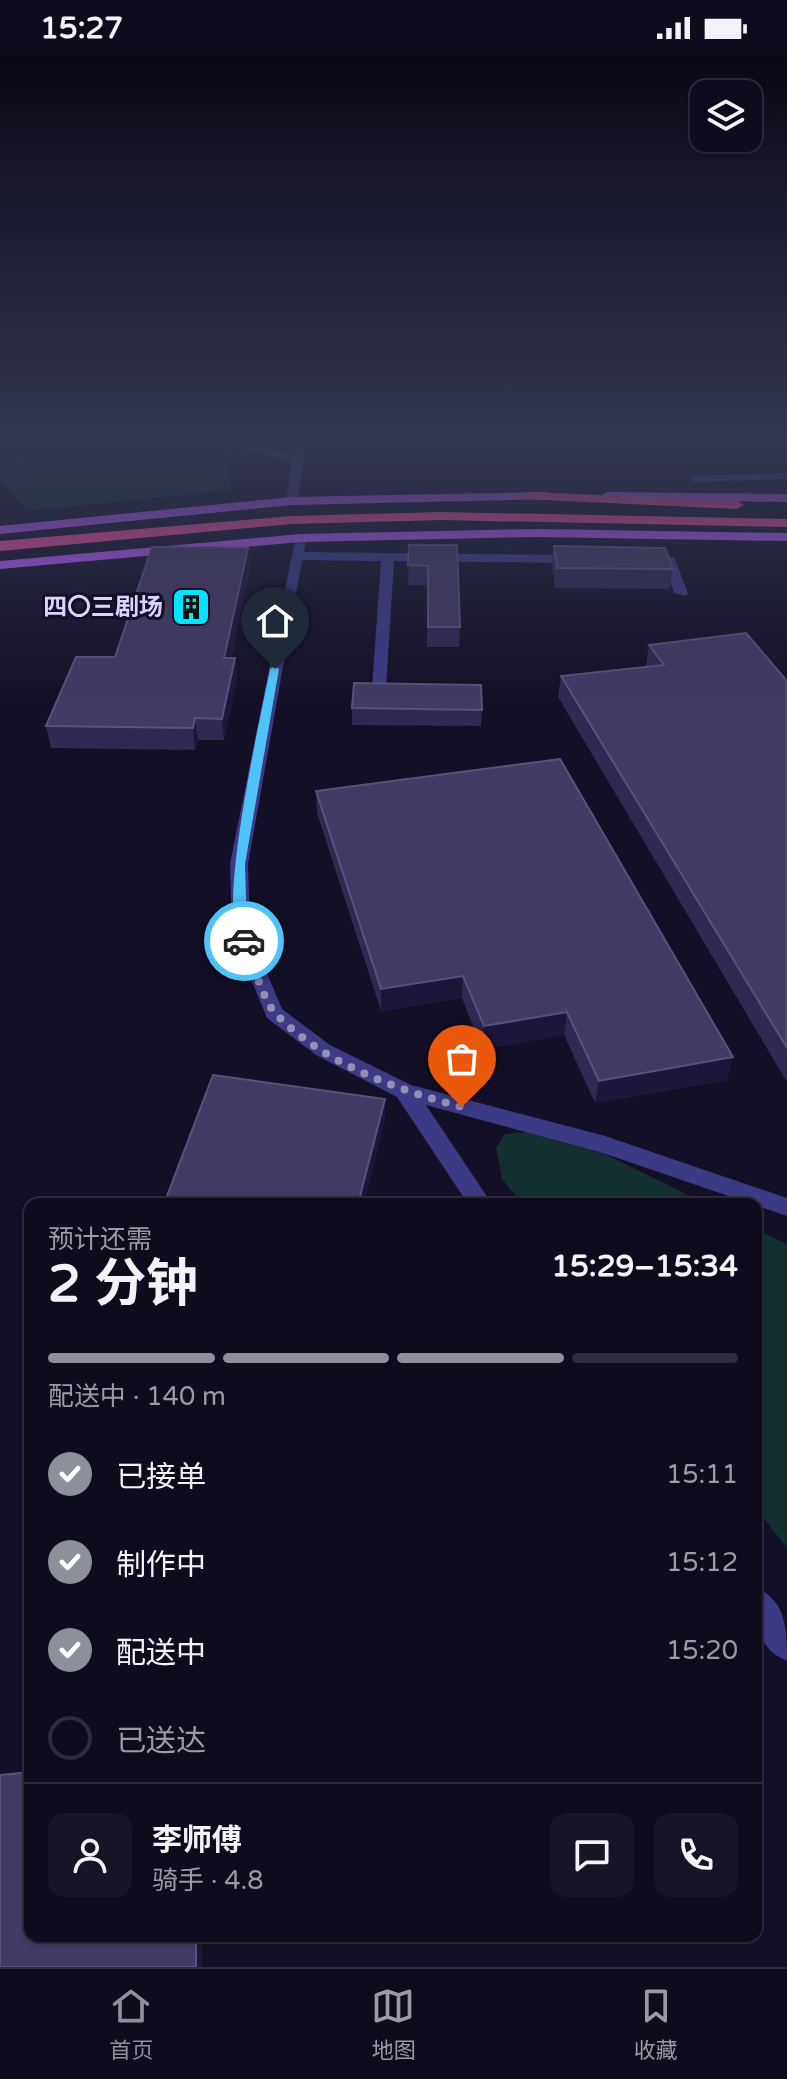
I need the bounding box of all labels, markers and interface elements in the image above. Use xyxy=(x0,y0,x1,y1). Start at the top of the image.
text: 15:27 xyxy=(40,10,123,47)
map controls xyxy=(690,80,762,152)
button: layers xyxy=(690,80,762,152)
building icon: 四〇三剧场 xyxy=(170,586,212,628)
pin xyxy=(241,587,309,669)
place label: 四〇三剧场 xyxy=(43,593,163,622)
icon: home xyxy=(253,599,297,643)
courier xyxy=(204,901,284,981)
icon: car xyxy=(222,919,266,963)
pin xyxy=(428,1025,496,1107)
icon: bag xyxy=(440,1037,484,1081)
text: 预计还需 xyxy=(48,1224,152,1255)
text: 15:29–15:34 xyxy=(551,1248,738,1285)
text: 2 分钟 xyxy=(48,1253,198,1316)
text: 配送中 · 140 m xyxy=(48,1381,226,1412)
icon: check xyxy=(48,1452,92,1496)
text: 已接单 xyxy=(116,1459,206,1496)
text: 15:11 xyxy=(666,1459,738,1490)
icon: check xyxy=(48,1540,92,1584)
text: 制作中 xyxy=(116,1547,206,1584)
text: 15:12 xyxy=(666,1547,738,1578)
icon: check xyxy=(48,1628,92,1672)
text: 配送中 xyxy=(116,1635,206,1672)
text: 15:20 xyxy=(666,1635,738,1666)
text: 已送达 xyxy=(116,1723,206,1760)
button: person xyxy=(48,1813,132,1897)
button: chat xyxy=(550,1813,634,1897)
button: phone xyxy=(654,1813,738,1897)
text: 李师傅 xyxy=(152,1822,242,1859)
text: 骑手 · 4.8 xyxy=(152,1865,264,1896)
tab: 首页 xyxy=(109,1984,153,2064)
tab: 地图 xyxy=(371,1984,416,2064)
tab: 收藏 xyxy=(634,1984,678,2064)

